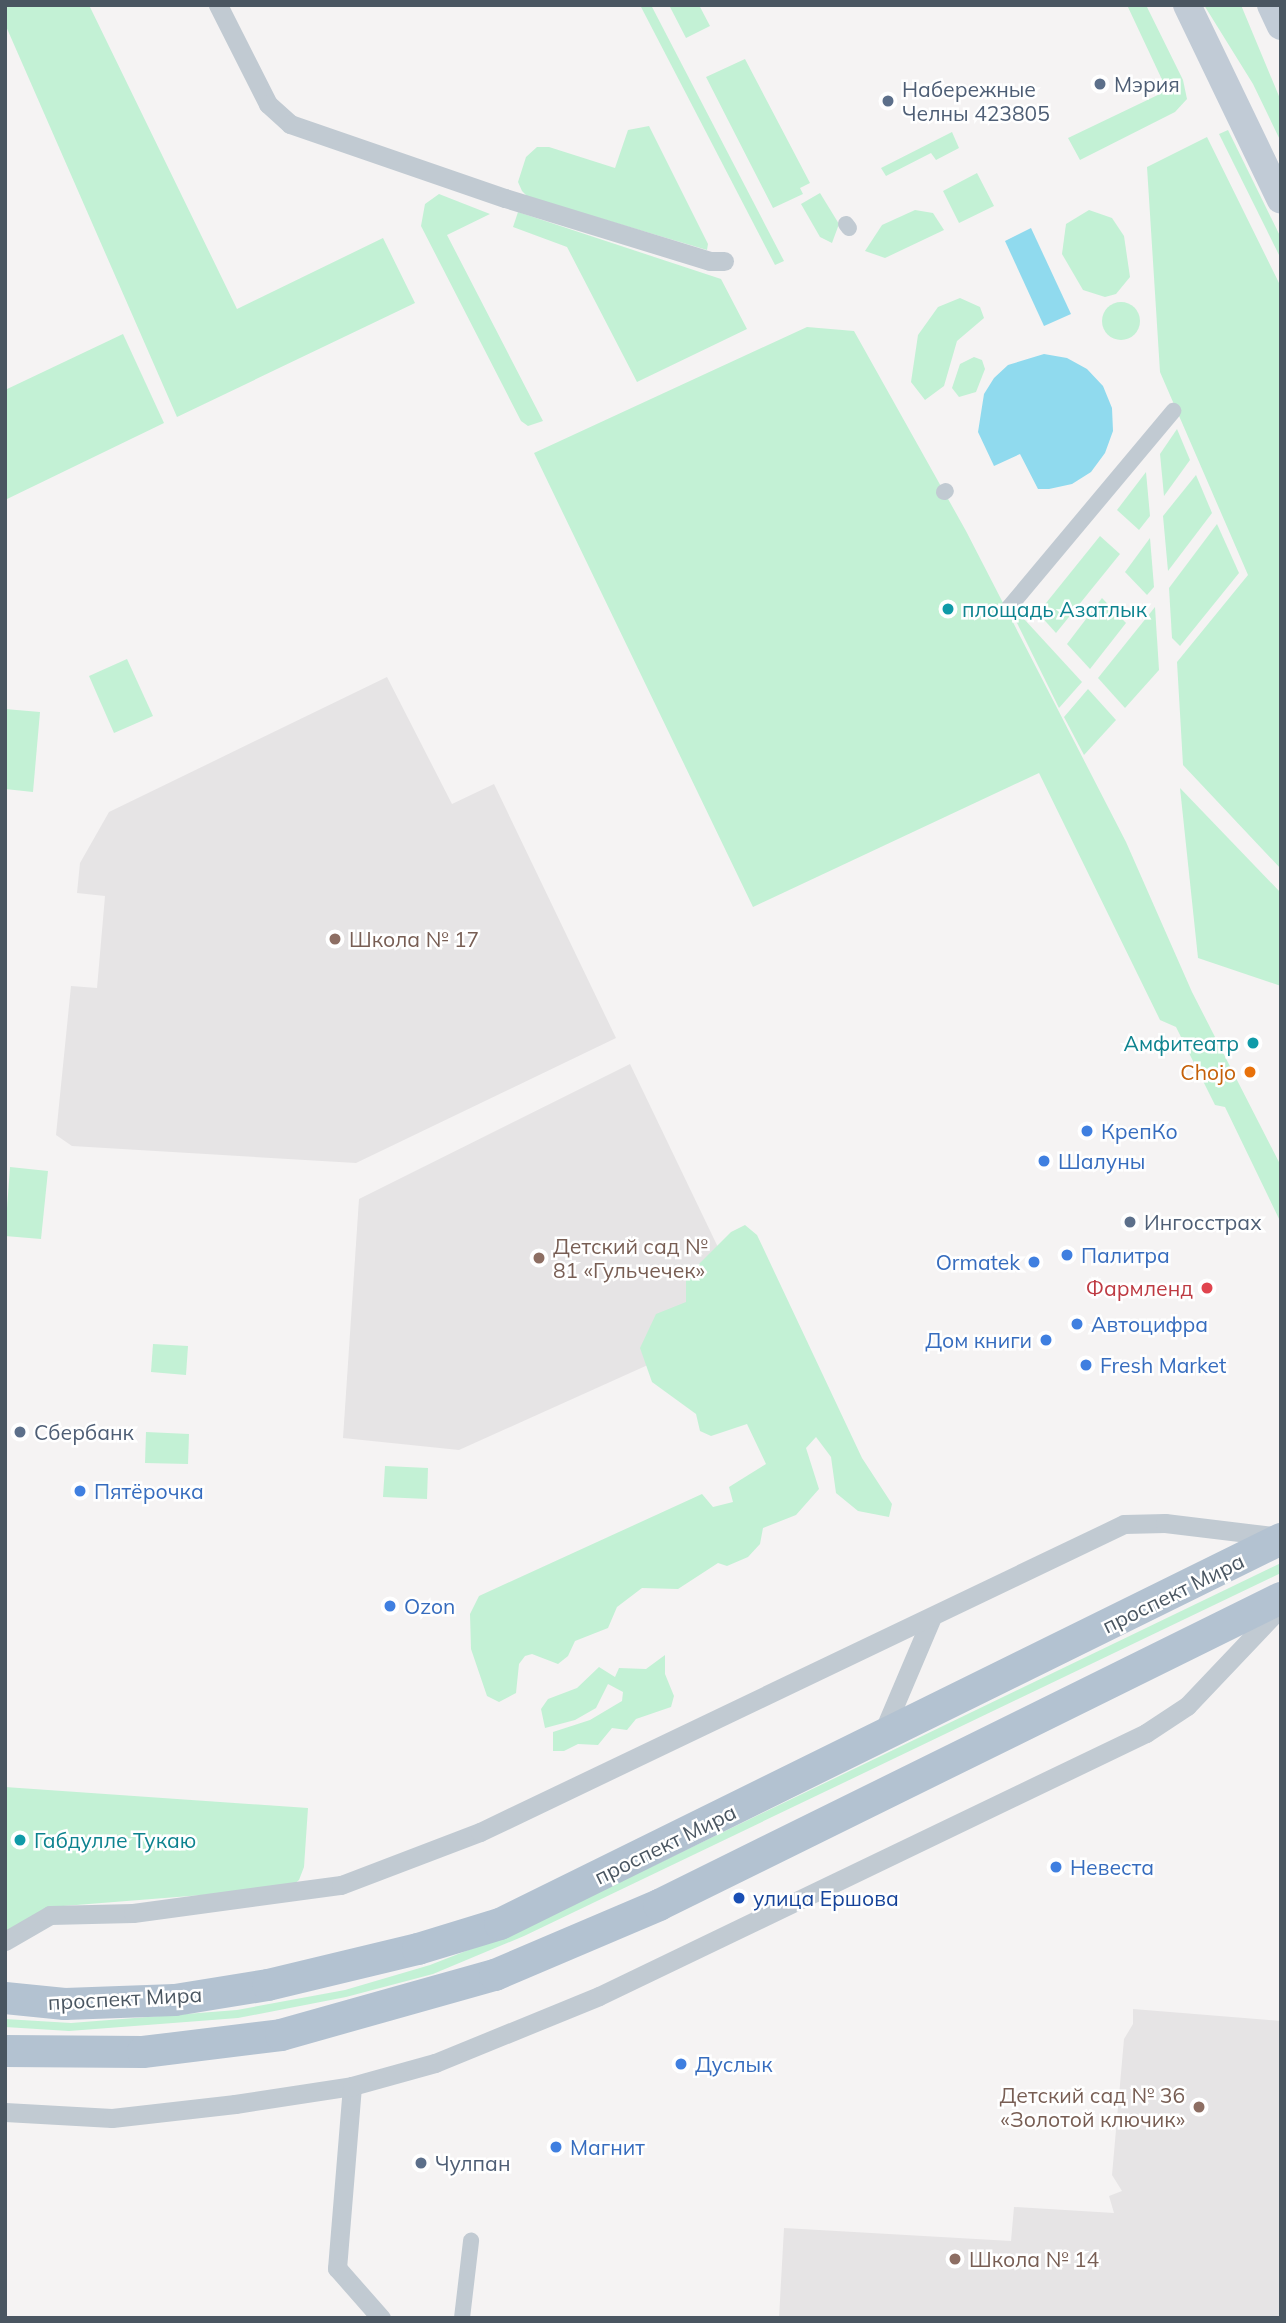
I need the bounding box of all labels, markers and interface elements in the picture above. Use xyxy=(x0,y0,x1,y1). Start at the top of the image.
place label: Мэрия xyxy=(1114,71,1180,97)
place label: Набережные Челны 423805 xyxy=(902,76,1050,126)
marker: Мэрия xyxy=(1092,76,1108,92)
marker: Набережные Челны 423805 xyxy=(880,93,896,109)
place label: площадь Азатлык xyxy=(962,596,1147,622)
marker: площадь Азатлык xyxy=(940,601,956,617)
place label: Школа № 17 xyxy=(349,926,479,952)
marker: Школа № 17 xyxy=(327,931,343,947)
place label: Амфитеатр xyxy=(1123,1030,1239,1056)
marker: Амфитеатр xyxy=(1245,1035,1261,1051)
place label: Chojo xyxy=(1180,1059,1236,1085)
marker: Chojo xyxy=(1242,1064,1258,1080)
place label: КрепКо xyxy=(1101,1118,1178,1144)
marker: КрепКо xyxy=(1079,1123,1095,1139)
place label: Шалуны xyxy=(1058,1148,1145,1174)
marker: Шалуны xyxy=(1036,1153,1052,1169)
place label: Ингосстрах xyxy=(1144,1209,1262,1235)
marker: Ингосстрах xyxy=(1122,1214,1138,1230)
place label: Детский сад № 81 «Гульчечек» xyxy=(553,1233,708,1283)
place label: Палитра xyxy=(1081,1242,1170,1268)
marker: Палитра xyxy=(1059,1247,1075,1263)
place label: Ormatek xyxy=(936,1249,1020,1275)
marker: Детский сад № 81 «Гульчечек» xyxy=(531,1250,547,1266)
marker: Ormatek xyxy=(1026,1254,1042,1270)
place label: Фармленд xyxy=(1086,1275,1193,1301)
marker: Фармленд xyxy=(1199,1280,1215,1296)
place label: Автоцифра xyxy=(1091,1311,1208,1337)
marker: Автоцифра xyxy=(1069,1316,1085,1332)
place label: Дом книги xyxy=(925,1327,1032,1353)
marker: Дом книги xyxy=(1038,1332,1054,1348)
place label: Fresh Market xyxy=(1100,1352,1226,1378)
marker: Fresh Market xyxy=(1078,1357,1094,1373)
place label: Сбербанк xyxy=(34,1419,134,1445)
marker: Сбербанк xyxy=(12,1424,28,1440)
place label: Пятёрочка xyxy=(94,1478,204,1504)
marker: Пятёрочка xyxy=(72,1483,88,1499)
street label: проспект Мира xyxy=(1098,1548,1248,1638)
place label: Ozon xyxy=(404,1593,455,1619)
marker: Ozon xyxy=(382,1598,398,1614)
street label: проспект Мира xyxy=(590,1799,740,1889)
place label: Габдулле Тукаю xyxy=(34,1827,196,1853)
marker: Габдулле Тукаю xyxy=(12,1832,28,1848)
place label: Невеста xyxy=(1070,1854,1154,1880)
marker: Невеста xyxy=(1048,1859,1064,1875)
place label: улица Ершова xyxy=(753,1885,899,1911)
marker: улица Ершова xyxy=(731,1890,747,1906)
street label: проспект Мира xyxy=(47,1981,203,2015)
place label: Дуслык xyxy=(695,2051,773,2077)
marker: Дуслык xyxy=(673,2056,689,2072)
place label: Детский сад № 36 «Золотой ключик» xyxy=(999,2082,1185,2132)
marker: Детский сад № 36 «Золотой ключик» xyxy=(1191,2099,1207,2115)
place label: Магнит xyxy=(570,2134,645,2160)
marker: Магнит xyxy=(548,2139,564,2155)
place label: Чулпан xyxy=(435,2150,510,2176)
marker: Чулпан xyxy=(413,2155,429,2171)
place label: Школа № 14 xyxy=(969,2246,1099,2272)
marker: Школа № 14 xyxy=(947,2251,963,2267)

